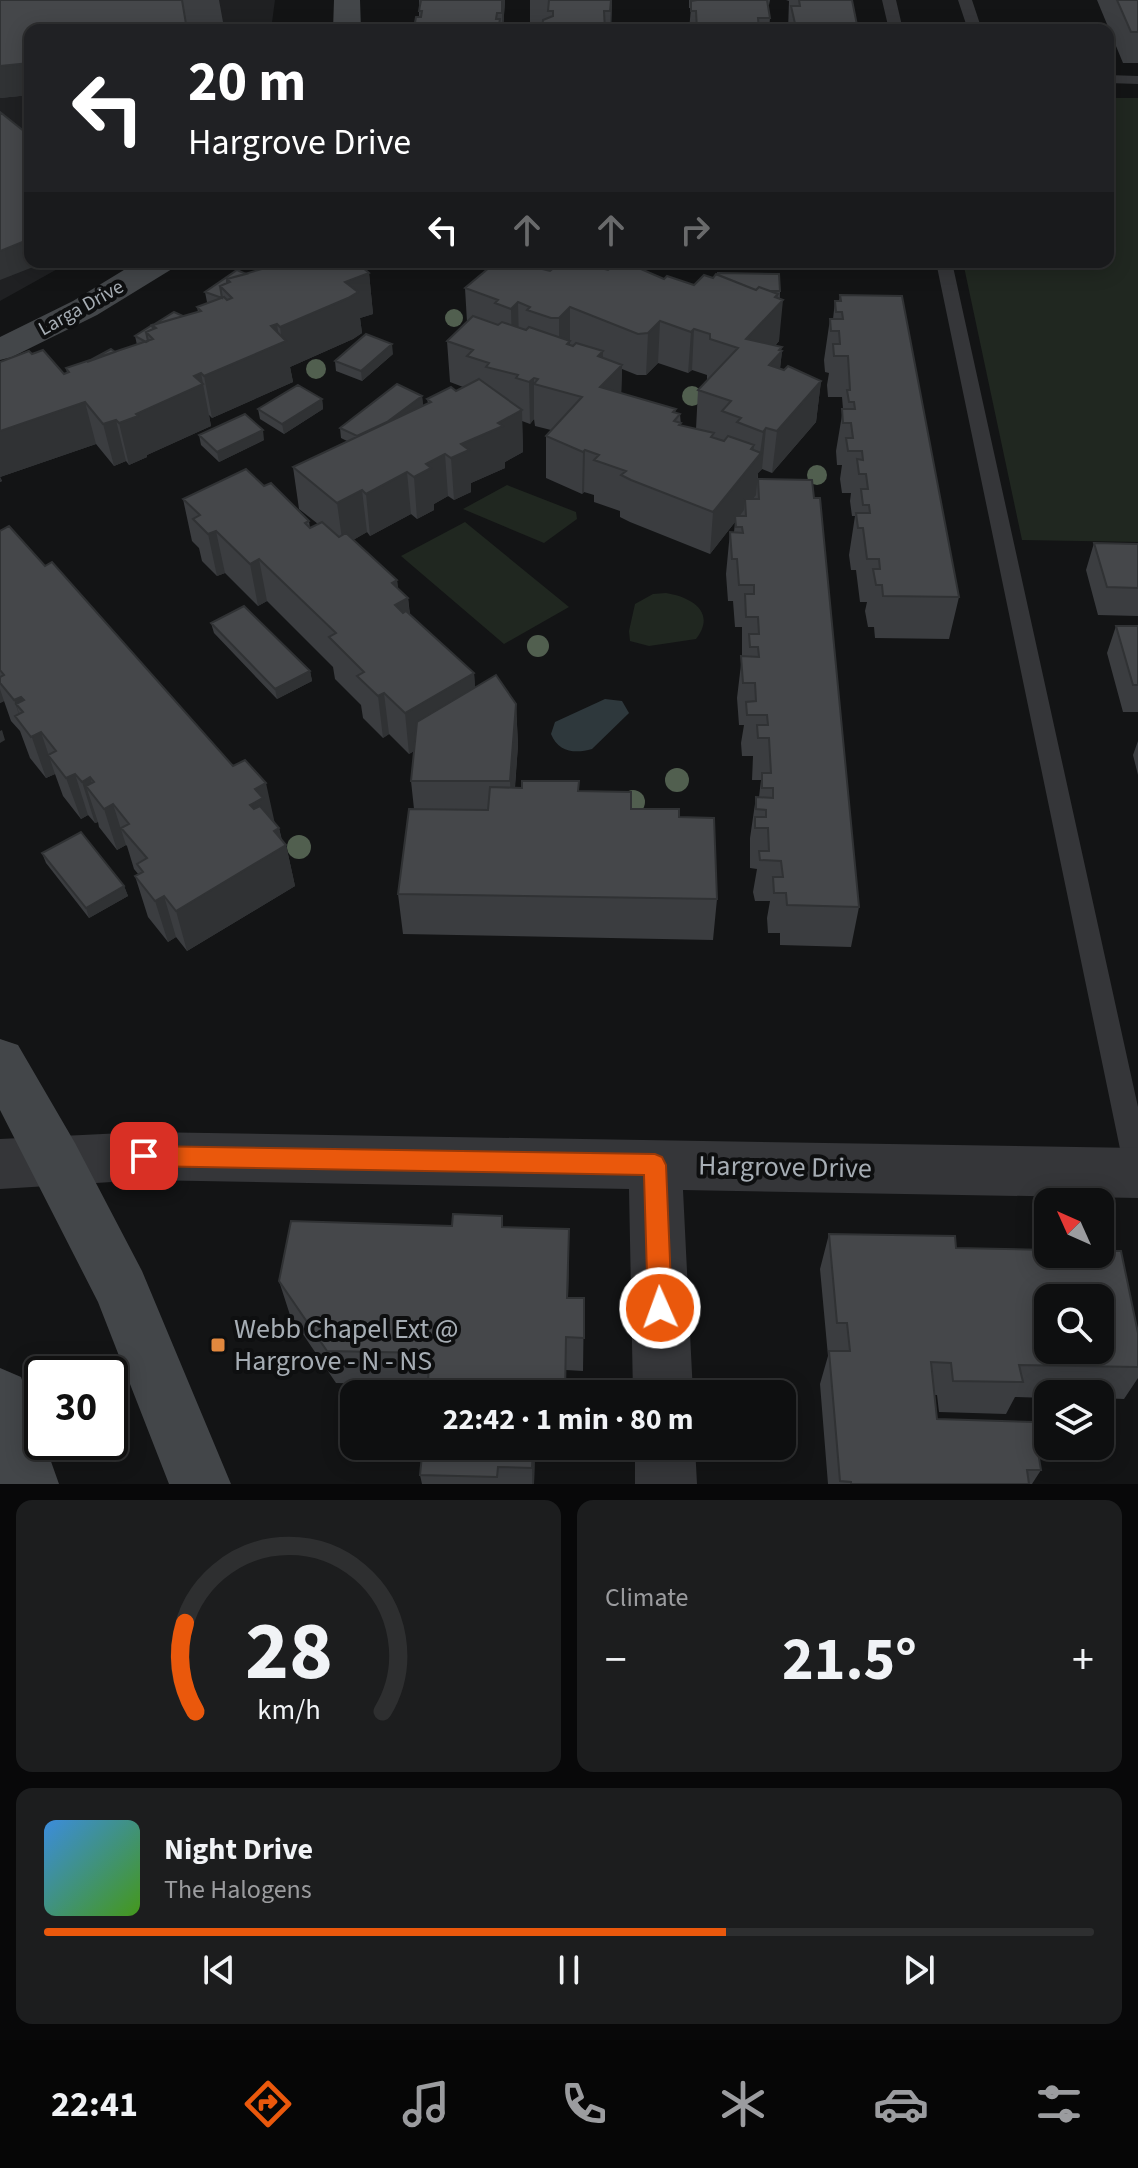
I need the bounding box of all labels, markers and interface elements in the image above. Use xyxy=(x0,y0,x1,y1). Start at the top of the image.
text: 20 m xyxy=(188,43,306,122)
icon: left xyxy=(56,56,160,160)
text: Hargrove Drive xyxy=(188,117,411,168)
icon: left xyxy=(421,208,465,252)
icon: ahead xyxy=(505,208,549,252)
icon: ahead xyxy=(589,208,633,252)
icon: right xyxy=(673,208,717,252)
street label: Larga Drive xyxy=(33,273,129,343)
pin xyxy=(110,1122,178,1190)
icon: arrive xyxy=(122,1134,166,1178)
street label: Hargrove Drive xyxy=(698,1145,872,1189)
north arrow xyxy=(1034,1188,1114,1268)
map controls xyxy=(1034,1188,1114,1460)
position arrow xyxy=(618,1266,702,1350)
button: search xyxy=(1034,1284,1114,1364)
place label: Webb Chapel Ext @ Hargrove - N - NS xyxy=(234,1309,458,1381)
marker: Webb Chapel Ext @ Hargrove - N - NS xyxy=(209,1336,227,1354)
speed limit sign: 30 xyxy=(24,1356,128,1460)
button: layers xyxy=(1034,1380,1114,1460)
text: 22:42 · 1 min · 80 m xyxy=(443,1398,693,1441)
text: Climate xyxy=(605,1579,689,1616)
text: 28 xyxy=(245,1593,332,1711)
text: 21.5° xyxy=(782,1618,917,1703)
text: − xyxy=(605,1629,627,1692)
text: + xyxy=(1072,1629,1094,1692)
text: km/h xyxy=(257,1690,320,1730)
text: Night Drive xyxy=(164,1828,313,1871)
text: The Halogens xyxy=(164,1871,312,1908)
icon: previous xyxy=(197,1948,241,1992)
icon: pause xyxy=(547,1948,591,1992)
icon: next xyxy=(897,1948,941,1992)
icon: directions xyxy=(240,2076,296,2132)
icon: music xyxy=(398,2076,454,2132)
icon: phone xyxy=(556,2076,612,2132)
icon: climate xyxy=(715,2076,771,2132)
icon: car xyxy=(873,2076,929,2132)
icon: filters xyxy=(1031,2076,1087,2132)
text: 22:41 xyxy=(51,2079,138,2130)

